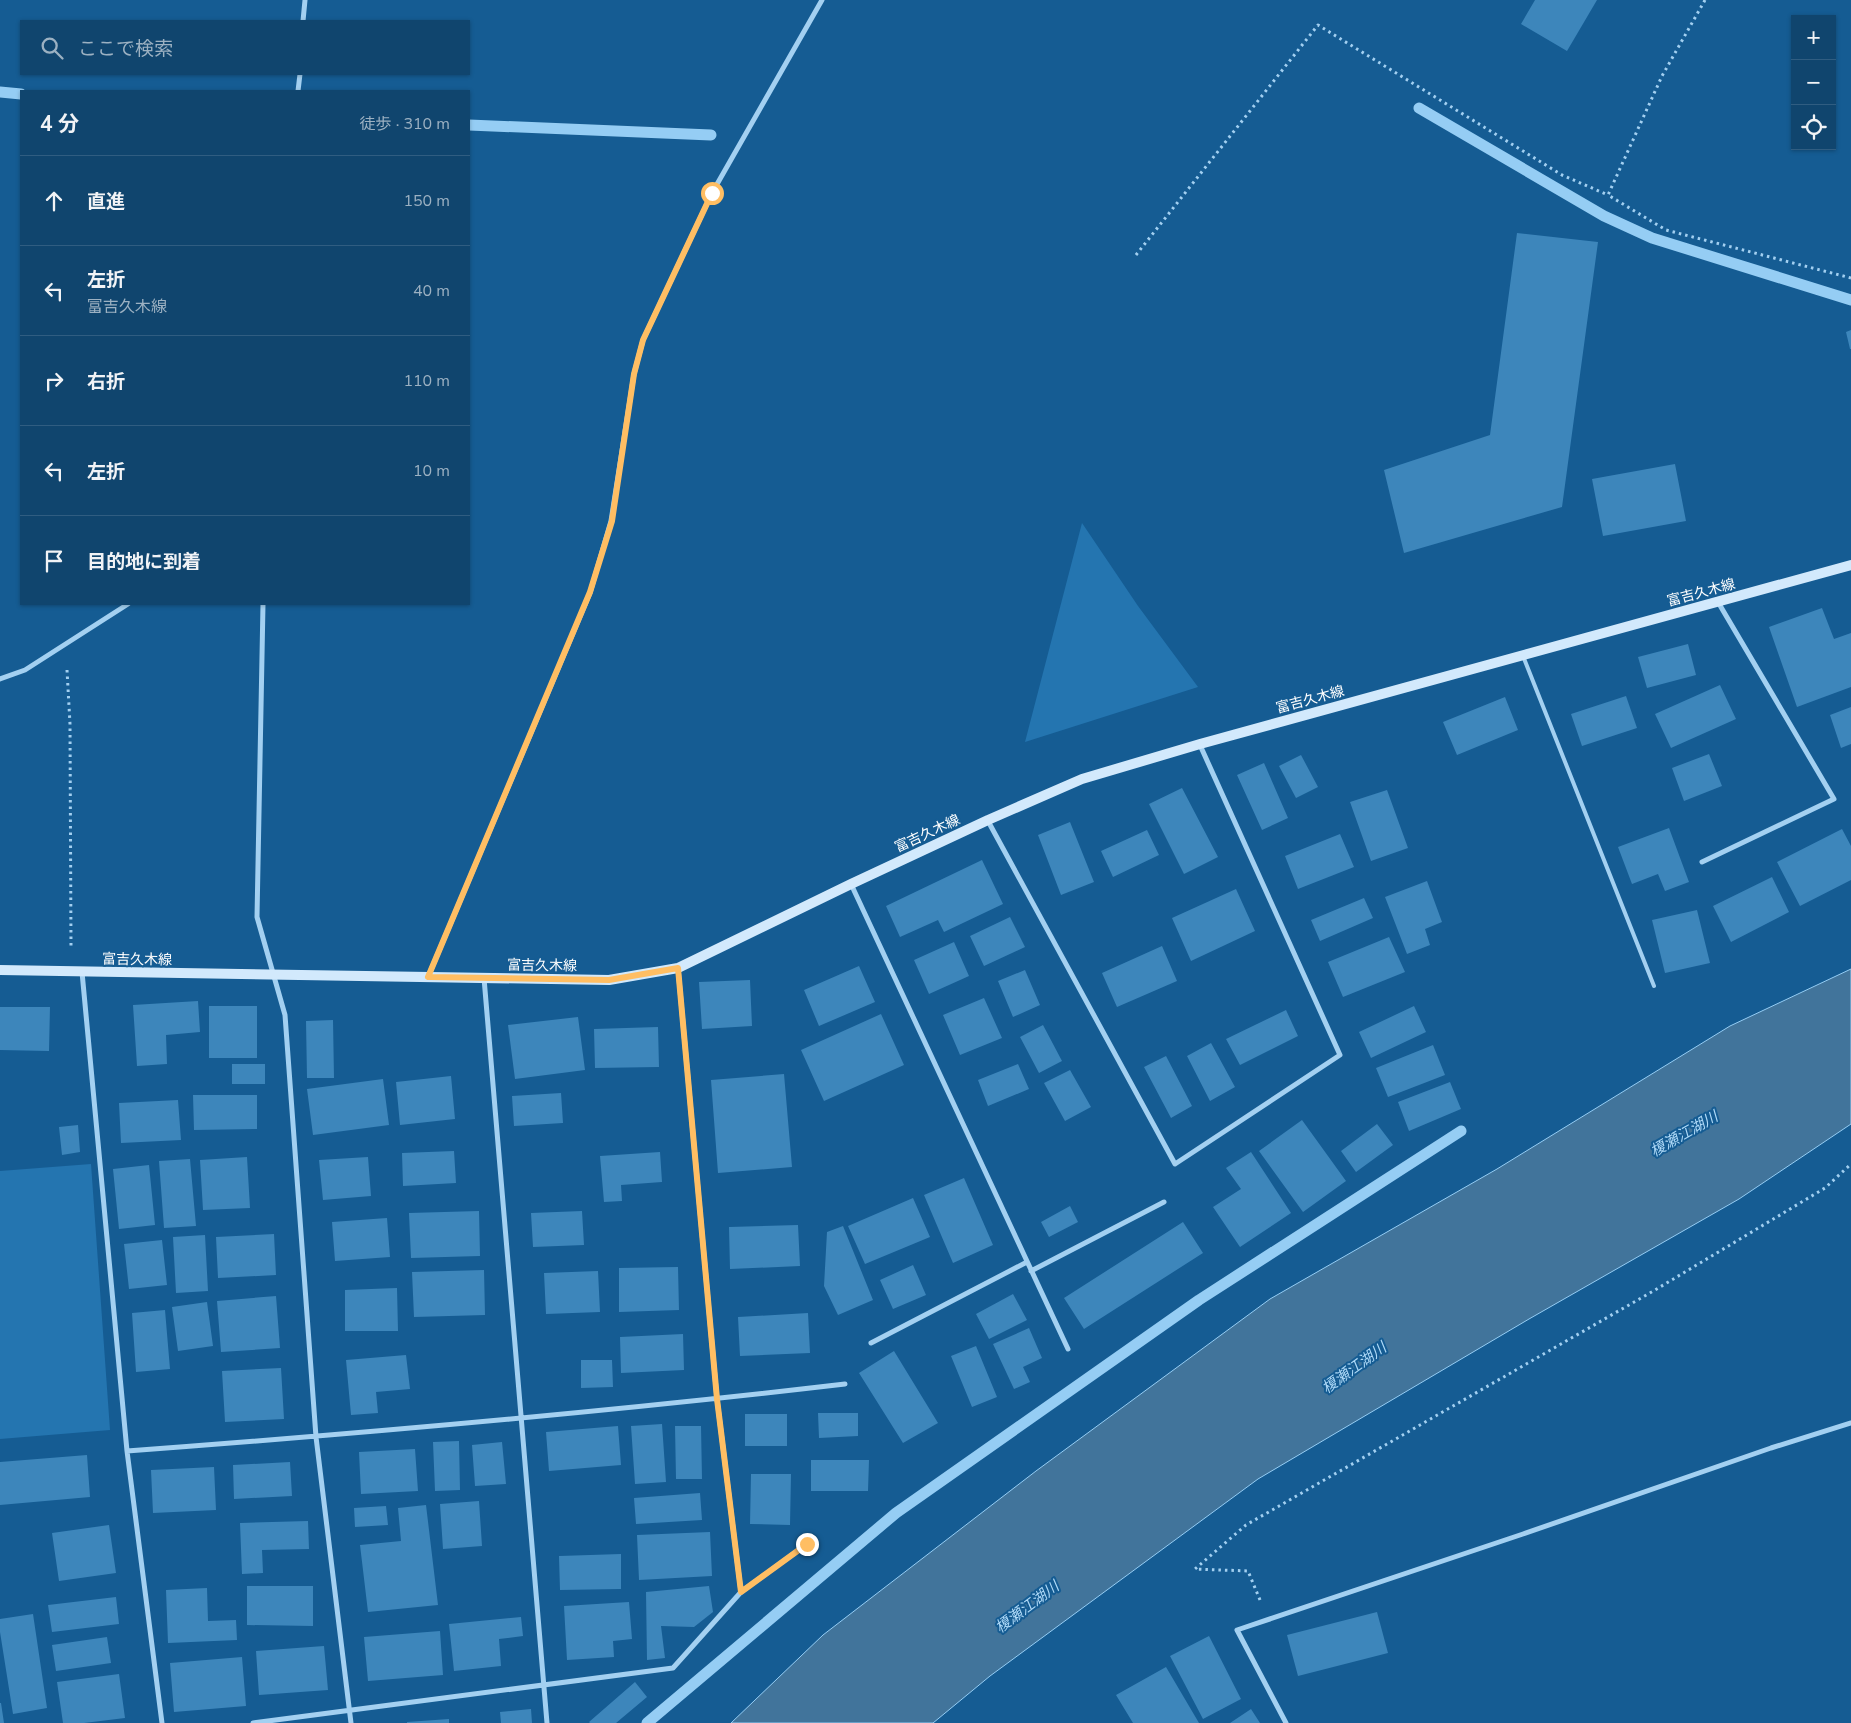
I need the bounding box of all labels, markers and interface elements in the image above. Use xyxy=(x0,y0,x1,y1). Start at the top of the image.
map controls xyxy=(1791,15,1836,150)
button: + xyxy=(1791,15,1836,60)
search box xyxy=(20,20,470,75)
icon: search xyxy=(38,34,66,62)
text: ここで検索 xyxy=(78,36,173,62)
button: − xyxy=(1791,60,1836,105)
button: locate xyxy=(1791,105,1836,150)
text: 4 分 xyxy=(40,110,79,138)
text: 徒歩 · 310 m xyxy=(360,113,450,135)
route start xyxy=(701,182,724,205)
icon: ahead xyxy=(40,187,68,215)
text: 直進 xyxy=(87,189,125,215)
text: 150 m xyxy=(403,190,450,212)
text: 左折 xyxy=(87,267,125,293)
icon: left xyxy=(40,277,68,305)
text: 40 m xyxy=(413,280,450,302)
text: 富吉久木線 xyxy=(87,296,167,318)
icon: right xyxy=(40,367,68,395)
text: 右折 xyxy=(87,369,125,395)
text: 110 m xyxy=(403,370,450,392)
icon: left xyxy=(40,457,68,485)
text: 左折 xyxy=(87,459,125,485)
text: 10 m xyxy=(413,460,450,482)
icon: arrive xyxy=(40,547,68,575)
text: 目的地に到着 xyxy=(87,549,201,575)
street label: 富吉久木線 xyxy=(1665,574,1737,611)
street label: 富吉久木線 xyxy=(1274,681,1346,718)
street label: 富吉久木線 xyxy=(891,810,963,857)
street label: 富吉久木線 xyxy=(102,949,172,970)
street label: 富吉久木線 xyxy=(507,955,577,976)
water label: 榎瀬江湖川 xyxy=(1647,1106,1723,1161)
water label: 榎瀬江湖川 xyxy=(1318,1337,1392,1398)
route end xyxy=(796,1533,819,1556)
water label: 榎瀬江湖川 xyxy=(991,1575,1065,1638)

